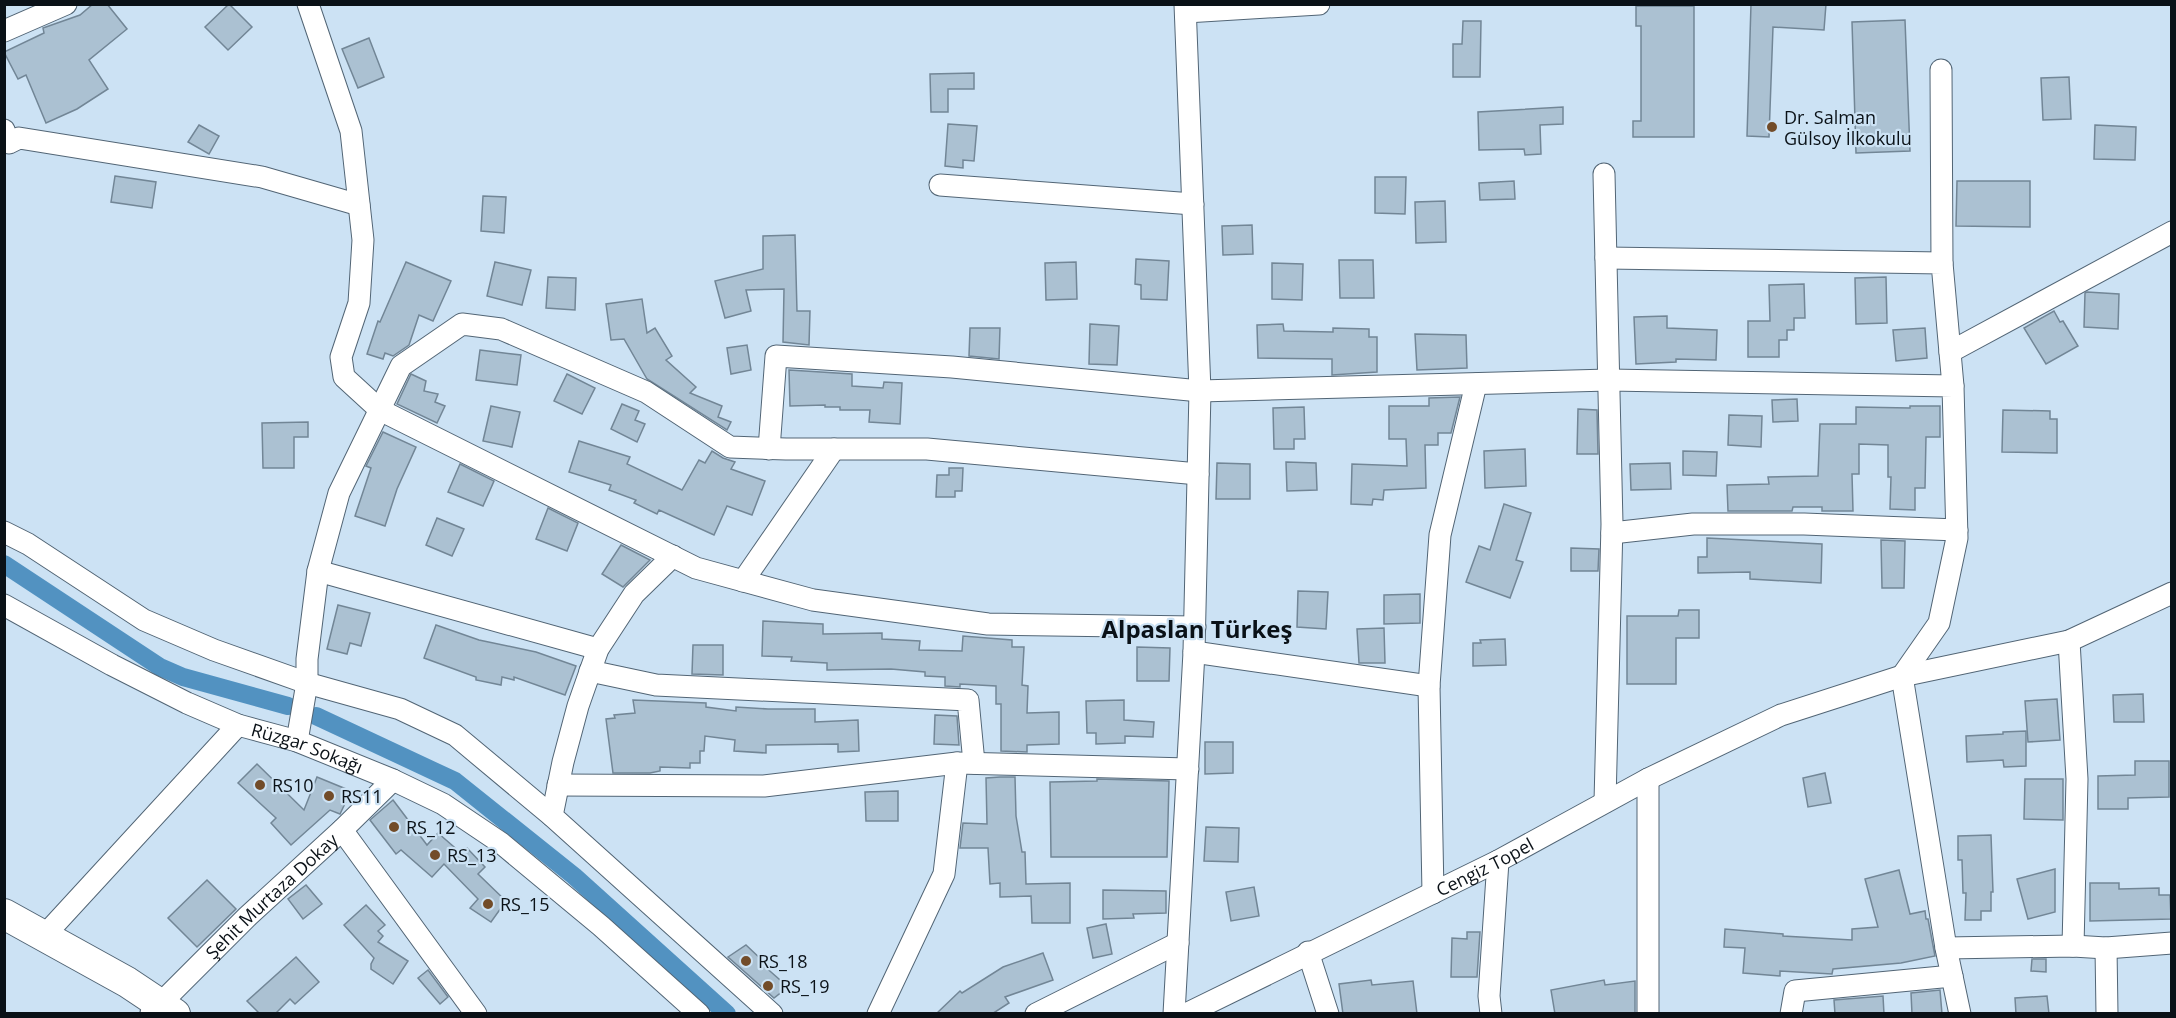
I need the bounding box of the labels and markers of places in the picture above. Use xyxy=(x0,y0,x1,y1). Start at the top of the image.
place label: Dr. Salman Gülsoy İlkokulu xyxy=(1784,105,1912,150)
marker: Dr. Salman Gülsoy İlkokulu xyxy=(1765,120,1779,134)
place label: RS10 xyxy=(272,773,314,797)
marker: RS10 xyxy=(253,778,267,792)
place label: RS11 xyxy=(341,784,383,808)
marker: RS11 xyxy=(322,789,336,803)
place label: RS_12 xyxy=(406,815,455,839)
marker: RS_12 xyxy=(387,820,401,834)
place label: RS_13 xyxy=(447,843,496,867)
marker: RS_13 xyxy=(428,848,442,862)
place label: RS_15 xyxy=(500,892,549,916)
marker: RS_15 xyxy=(481,897,495,911)
place label: RS_18 xyxy=(758,949,807,973)
marker: RS_18 xyxy=(739,954,753,968)
place label: RS_19 xyxy=(780,974,829,998)
marker: RS_19 xyxy=(761,979,775,993)

